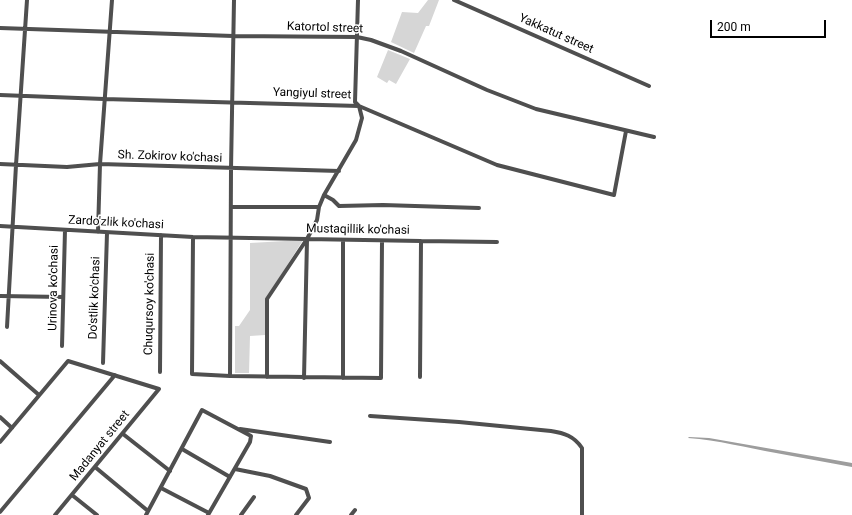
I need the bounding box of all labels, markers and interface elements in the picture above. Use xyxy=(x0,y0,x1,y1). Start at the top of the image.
street label: Yakkatut street xyxy=(516,11,596,57)
scale bar xyxy=(712,12,828,38)
street label: Katortol street xyxy=(287,19,363,37)
text: 200 m xyxy=(717,20,751,34)
street label: Yangiyul street xyxy=(273,85,351,103)
street label: Sh. Zokirov ko'chasi xyxy=(117,148,223,166)
street label: Zardo'zlik ko'chasi xyxy=(68,213,164,233)
street label: Mustaqillik ko'chasi xyxy=(306,222,410,238)
street label: Urinova ko'chasi xyxy=(46,245,62,331)
street label: Chuqursoy ko'chasi xyxy=(142,253,158,355)
street label: Do'stlik ko'chasi xyxy=(86,256,104,340)
street label: Madanyat street xyxy=(67,408,133,484)

